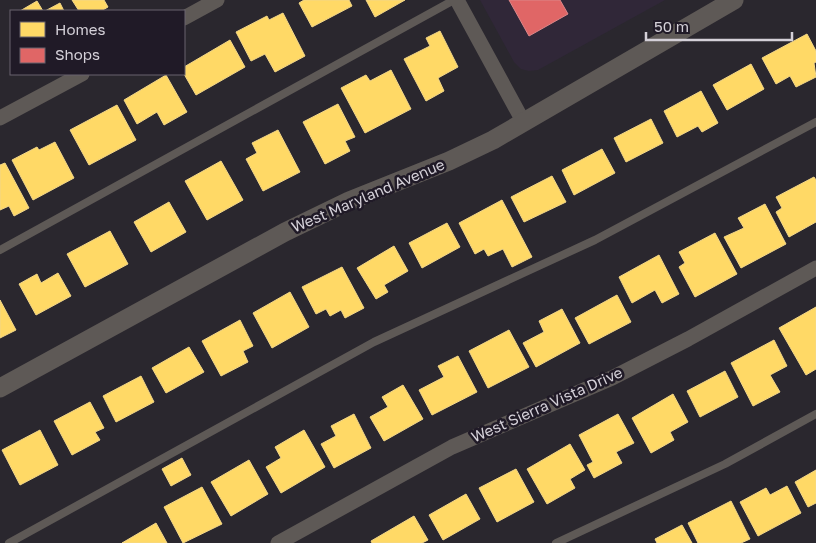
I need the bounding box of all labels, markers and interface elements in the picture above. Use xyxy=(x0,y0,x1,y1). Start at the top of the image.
legend xyxy=(10,10,185,75)
scale bar xyxy=(646,10,792,42)
text: 50 m xyxy=(654,17,689,35)
text: Homes xyxy=(55,20,105,38)
text: Shops xyxy=(55,45,100,63)
street label: West Maryland Avenue xyxy=(288,155,447,236)
street label: West Sierra Vista Drive xyxy=(468,362,625,446)

